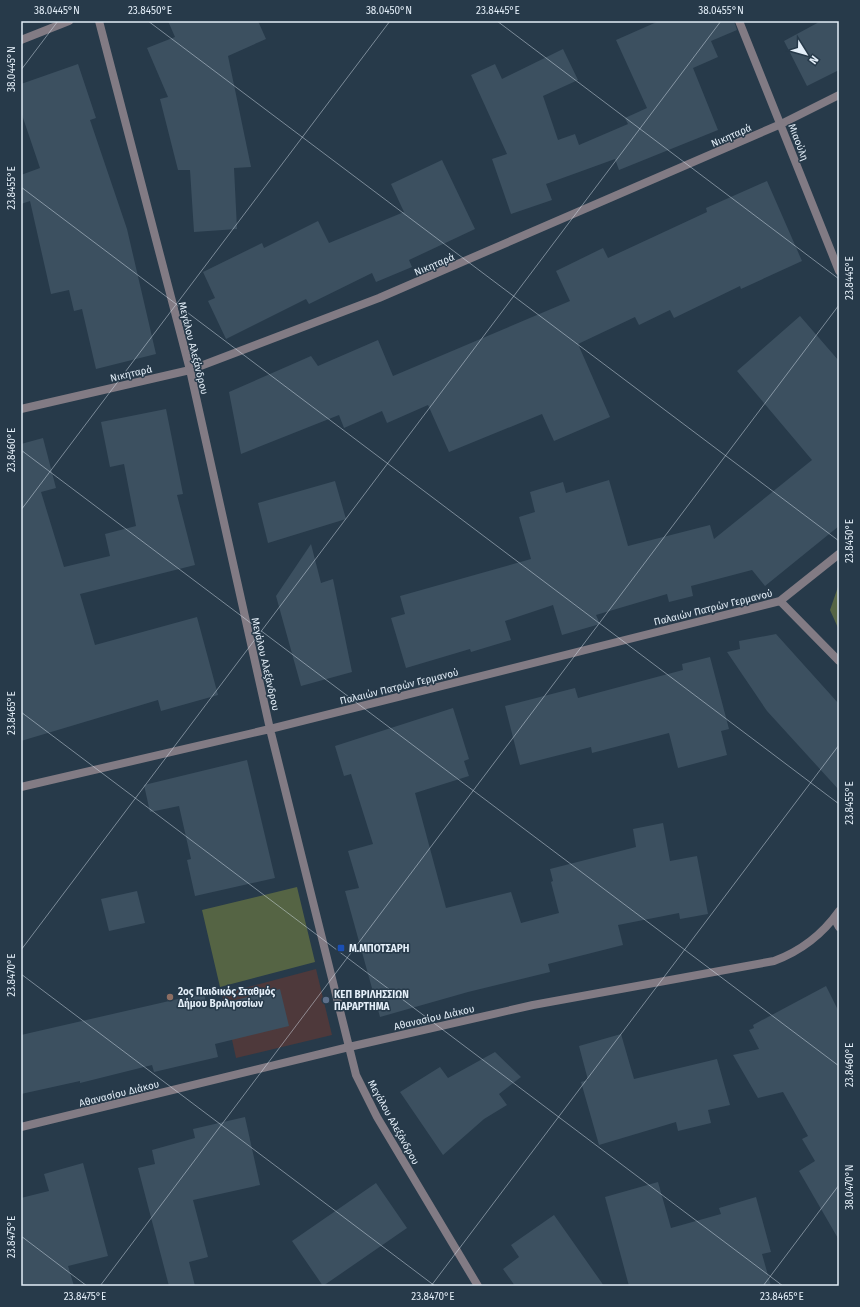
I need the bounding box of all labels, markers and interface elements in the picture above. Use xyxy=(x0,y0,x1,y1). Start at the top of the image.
text: 38.0445°N xyxy=(34,5,80,17)
text: 23.8450°E xyxy=(128,5,172,17)
text: 38.0450°N xyxy=(366,5,412,17)
text: 23.8445°E xyxy=(476,5,520,17)
text: 38.0455°N xyxy=(698,5,744,17)
north arrow xyxy=(786,34,826,74)
text: 38.0445°N xyxy=(6,46,18,92)
text: N xyxy=(806,53,821,67)
street label: Νικηταρά xyxy=(709,121,753,150)
street label: Μιαούλη xyxy=(786,122,812,163)
text: 23.8455°E xyxy=(6,166,18,210)
street label: Νικηταρά xyxy=(412,250,456,279)
text: 23.8445°E xyxy=(844,256,856,300)
street label: Μεγάλου Αλεξάνδρου xyxy=(176,300,211,396)
street label: Νικηταρά xyxy=(109,362,153,385)
text: 23.8460°E xyxy=(6,428,18,472)
text: 23.8450°E xyxy=(844,519,856,563)
street label: Παλαιών Πατρών Γερμανού xyxy=(652,586,774,629)
street label: Μεγάλου Αλεξάνδρου xyxy=(248,616,283,712)
street label: Παλαιών Πατρών Γερμανού xyxy=(338,665,460,708)
text: 23.8465°E xyxy=(6,691,18,735)
text: 23.8455°E xyxy=(844,781,856,825)
marker: Μ.ΜΠΟΤΣΑΡΗ xyxy=(336,943,346,953)
place label: Μ.ΜΠΟΤΣΑΡΗ xyxy=(349,943,410,955)
text: 23.8470°E xyxy=(6,953,18,997)
place label: 2ος Παιδικός Σταθμός Δήμου Βριλησσίων xyxy=(177,985,276,1010)
place label: ΚΕΠ ΒΡΙΛΗΣΣΙΩΝ ΠΑΡΑΡΤΗΜΑ xyxy=(334,989,409,1013)
marker: 2ος Παιδικός Σταθμός Δήμου Βριλησσίων xyxy=(165,992,175,1002)
marker: ΚΕΠ ΒΡΙΛΗΣΣΙΩΝ ΠΑΡΑΡΤΗΜΑ xyxy=(321,995,331,1005)
street label: Αθανασίου Διάκου xyxy=(393,1002,476,1033)
text: 23.8460°E xyxy=(844,1043,856,1087)
street label: Αθανασίου Διάκου xyxy=(78,1077,161,1110)
street label: Μεγάλου Αλεξάνδρου xyxy=(365,1077,422,1167)
text: 38.0470°N xyxy=(844,1164,856,1210)
text: 23.8475°E xyxy=(6,1216,18,1258)
text: 23.8475°E xyxy=(64,1291,106,1303)
text: 23.8470°E xyxy=(411,1291,455,1303)
text: 23.8465°E xyxy=(760,1291,804,1303)

